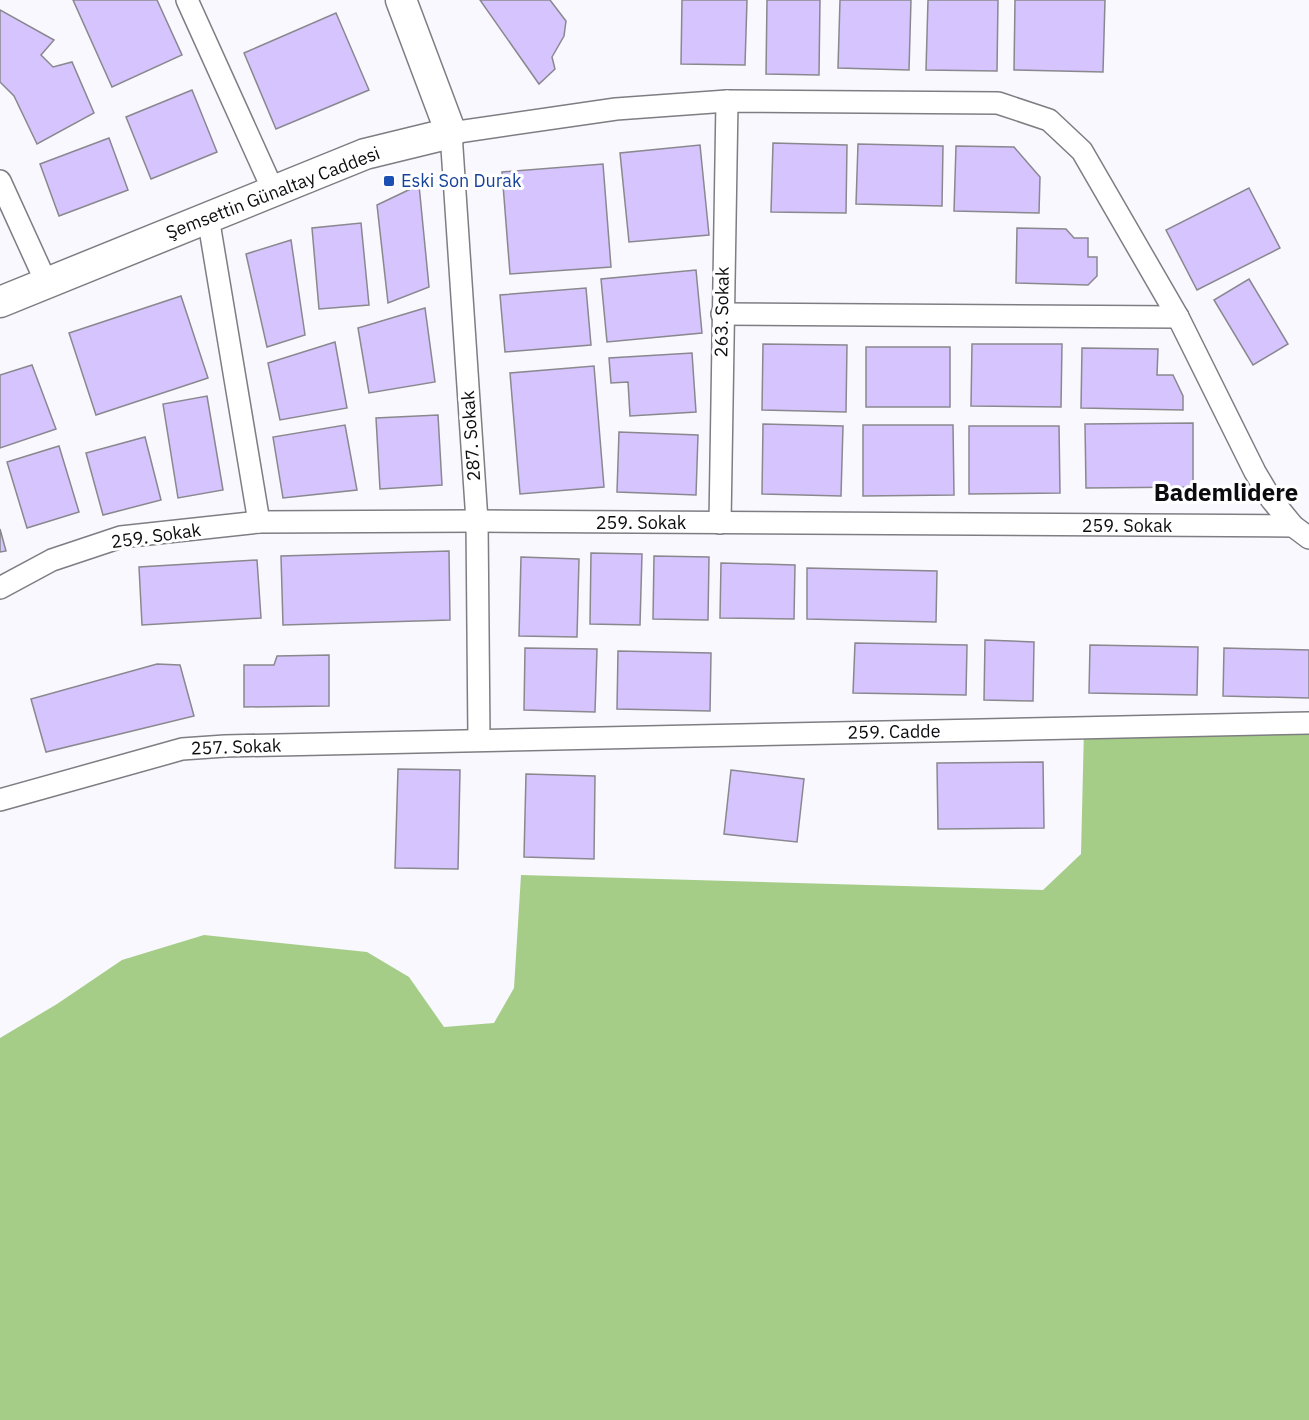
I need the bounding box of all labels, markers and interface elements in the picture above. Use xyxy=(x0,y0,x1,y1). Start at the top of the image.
street label: Şemsettin Günaltay Caddesi xyxy=(163,141,383,244)
place label: Eski Son Durak xyxy=(401,169,522,192)
marker: Eski Son Durak xyxy=(382,174,396,188)
street label: 263. Sokak xyxy=(709,266,734,357)
street label: 287. Sokak xyxy=(456,390,485,482)
district label: Bademlidere xyxy=(1154,476,1298,508)
street label: 259. Sokak xyxy=(596,511,687,534)
street label: 259. Sokak xyxy=(1082,514,1173,537)
street label: 259. Sokak xyxy=(109,518,203,553)
street label: 259. Cadde xyxy=(847,719,941,744)
street label: 257. Sokak xyxy=(190,733,282,760)

